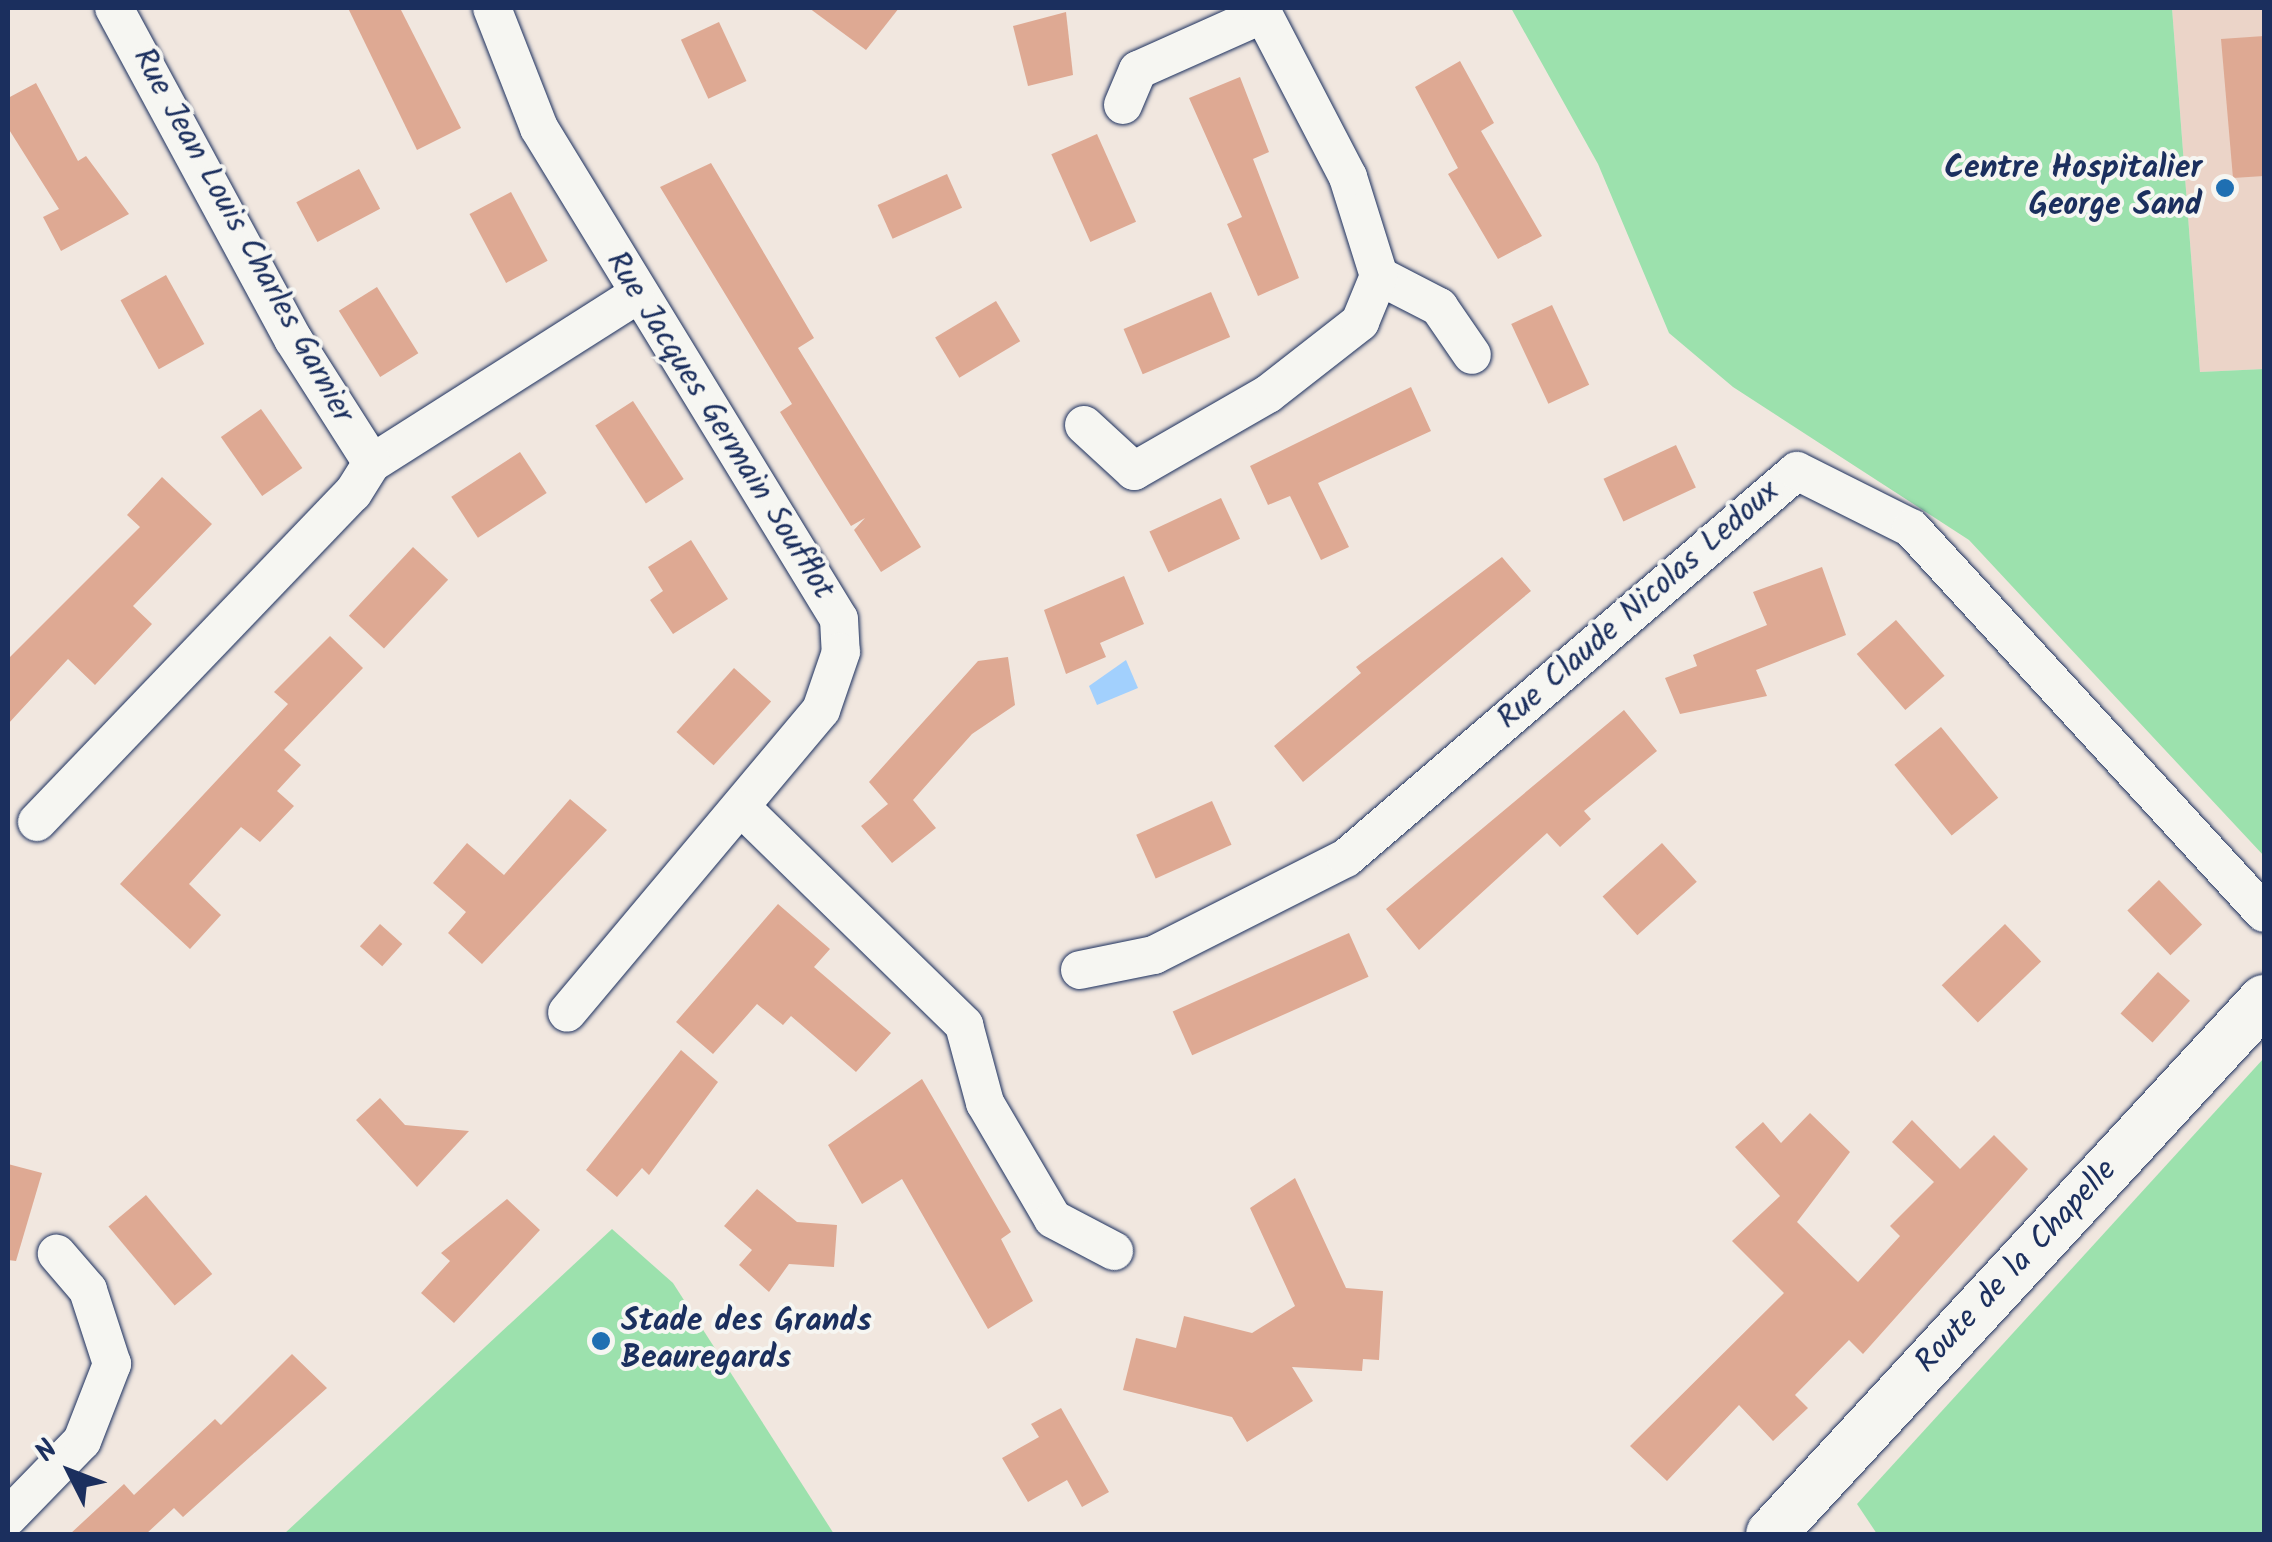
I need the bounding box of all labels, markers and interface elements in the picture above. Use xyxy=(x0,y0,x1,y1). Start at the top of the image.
street label: Rue Jean Louis Charles Garnier xyxy=(123,42,361,430)
place label: Centre Hospitalier George Sand xyxy=(1944,151,2202,226)
marker: Centre Hospitalier George Sand xyxy=(2212,175,2238,201)
street label: Rue Jacques Germain Soufflot xyxy=(596,245,842,607)
street label: Rue Claude Nicolas Ledoux xyxy=(1490,473,1788,739)
street label: Route de la Chapelle xyxy=(1908,1152,2126,1382)
place label: Stade des Grands Beauregards xyxy=(621,1304,872,1379)
marker: Stade des Grands Beauregards xyxy=(590,1330,612,1352)
north arrow xyxy=(20,1422,120,1522)
text: N xyxy=(25,1430,70,1473)

